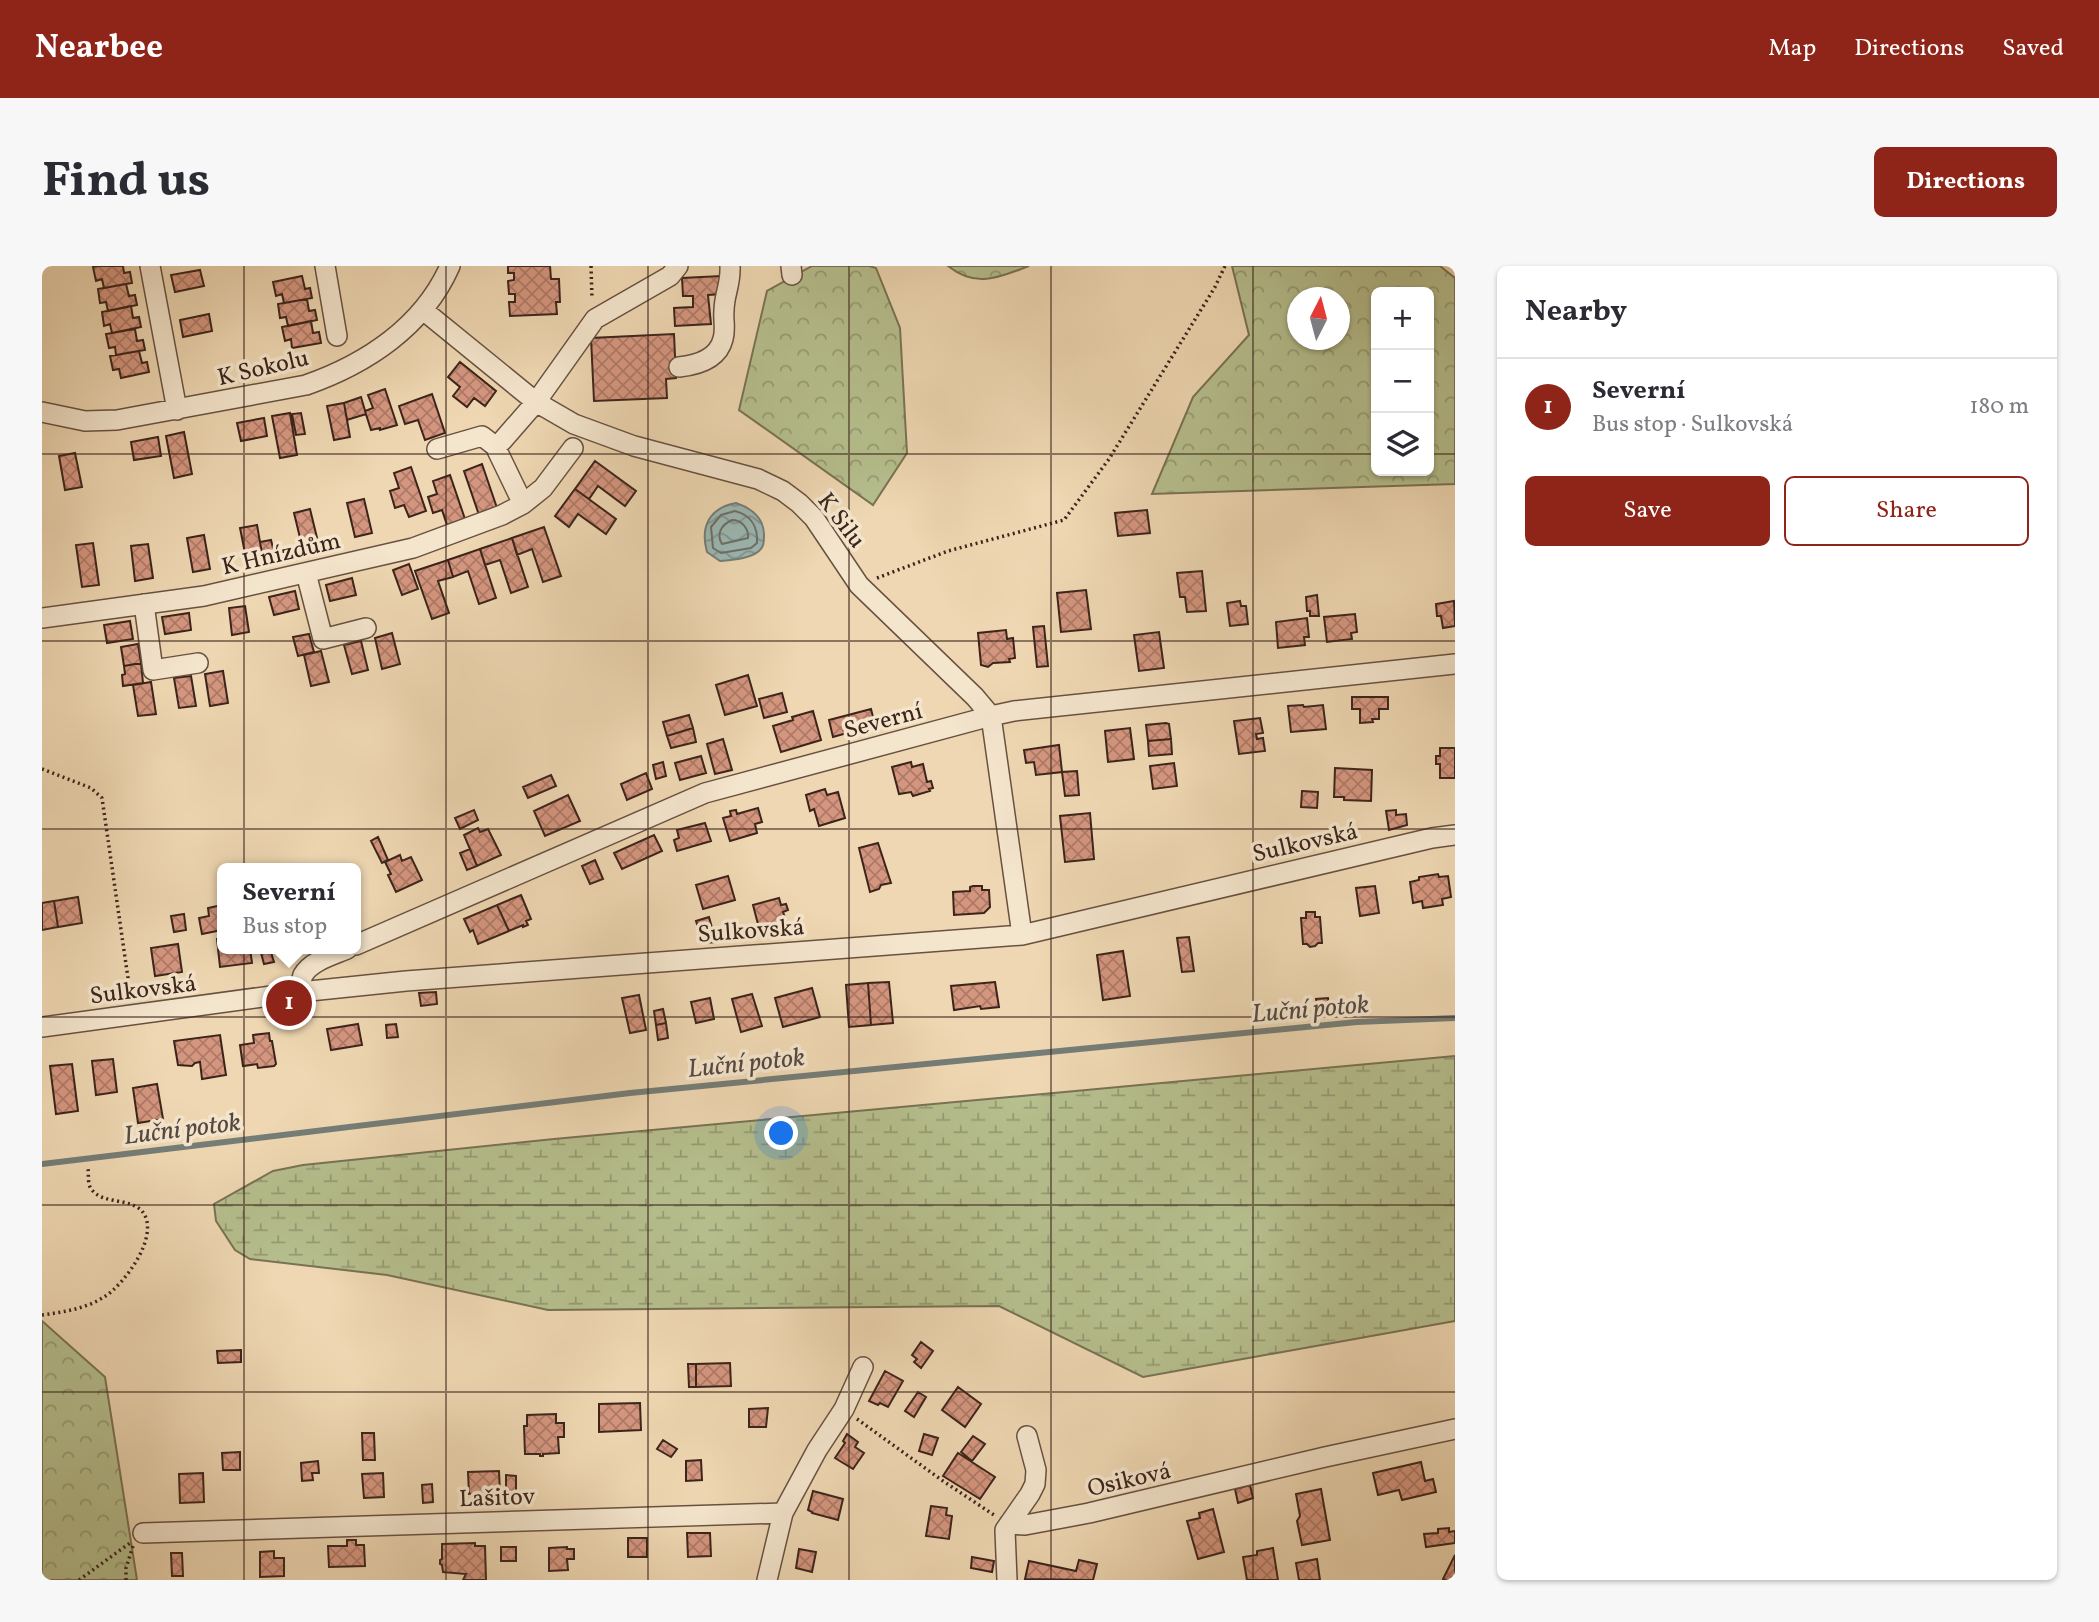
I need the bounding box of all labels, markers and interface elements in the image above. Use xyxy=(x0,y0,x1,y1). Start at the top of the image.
text: Nearbee xyxy=(35,26,163,72)
text: Map xyxy=(1768,32,1816,66)
text: Directions xyxy=(1854,32,1964,66)
text: Saved xyxy=(2002,32,2064,66)
button: Directions xyxy=(1874,147,2057,217)
text: Find us xyxy=(42,148,210,217)
north arrow xyxy=(1287,287,1350,350)
map controls xyxy=(1371,287,1434,476)
button: + xyxy=(1371,287,1434,350)
text: Nearby xyxy=(1525,291,1627,333)
street label: K Sokolu xyxy=(214,342,312,396)
button: − xyxy=(1371,350,1434,413)
text: Severní xyxy=(1592,373,1686,409)
text: 1 xyxy=(1543,391,1553,423)
text: 180 m xyxy=(1970,391,2029,423)
text: Bus stop · Sulkovská xyxy=(1592,409,1793,441)
button: layers xyxy=(1371,413,1434,476)
button: Save xyxy=(1525,476,1770,546)
button: Share xyxy=(1784,476,2029,546)
street label: K Silu xyxy=(808,486,873,556)
street label: K Hnízdům xyxy=(219,525,344,585)
street label: Severní xyxy=(841,695,926,749)
street label: Sulkovská xyxy=(1249,815,1361,873)
popup xyxy=(217,863,361,954)
text: Severní xyxy=(242,875,336,911)
text: Bus stop xyxy=(242,911,327,943)
street label: Sulkovská xyxy=(696,911,806,953)
street label: Sulkovská xyxy=(88,968,199,1014)
pin: 1 xyxy=(266,977,312,1029)
water label: Luční potok xyxy=(1250,987,1370,1033)
water label: Luční potok xyxy=(686,1040,807,1088)
water label: Luční potok xyxy=(122,1105,243,1155)
your location xyxy=(764,1116,798,1150)
street label: Osiková xyxy=(1084,1455,1175,1507)
street label: Lašitov xyxy=(458,1481,536,1517)

